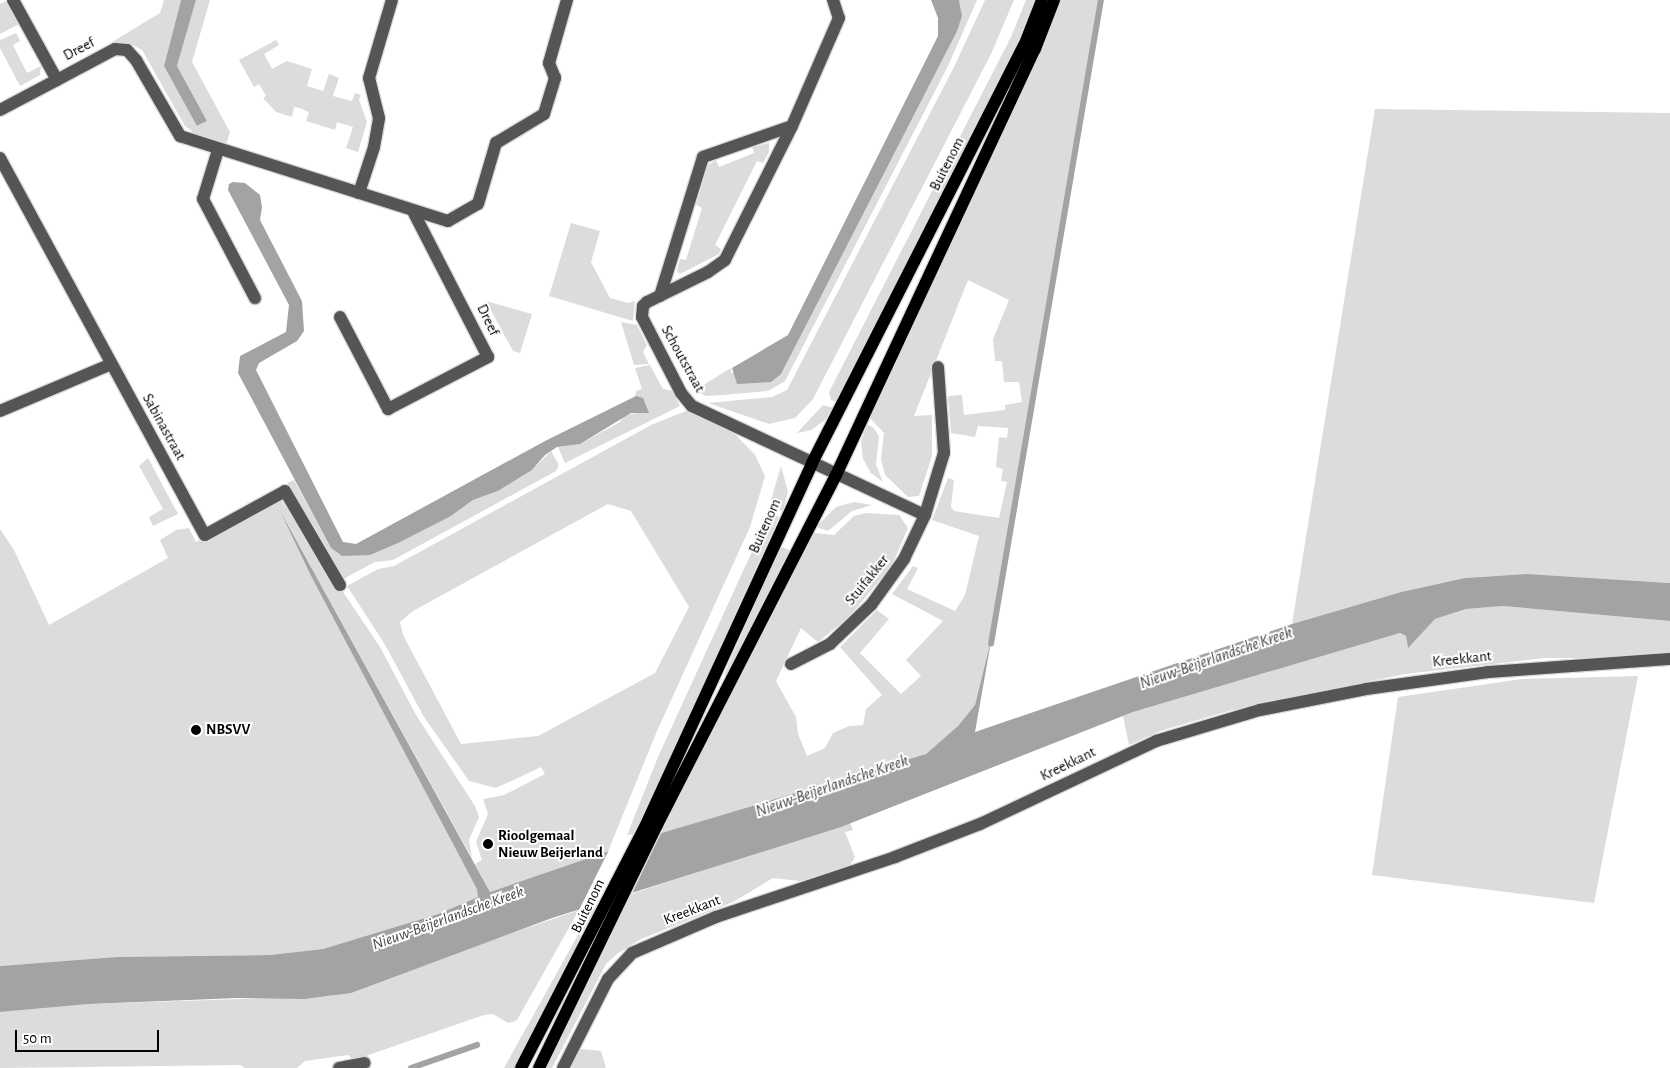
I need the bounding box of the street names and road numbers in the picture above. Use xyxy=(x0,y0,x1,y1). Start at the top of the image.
street label: Dreef xyxy=(60,33,98,65)
street label: Buitenom xyxy=(926,134,968,194)
street label: Dreef xyxy=(473,301,503,339)
street label: Schoutstraat xyxy=(657,322,709,396)
street label: Sabinastraat xyxy=(138,391,190,463)
street label: Buitenom xyxy=(745,496,785,556)
street label: Stuifakker xyxy=(841,551,893,609)
street label: Kreekkant xyxy=(1432,647,1492,671)
street label: Kreekkant xyxy=(1037,743,1099,785)
street label: Buitenom xyxy=(567,876,609,936)
street label: Kreekkant xyxy=(661,891,723,929)

